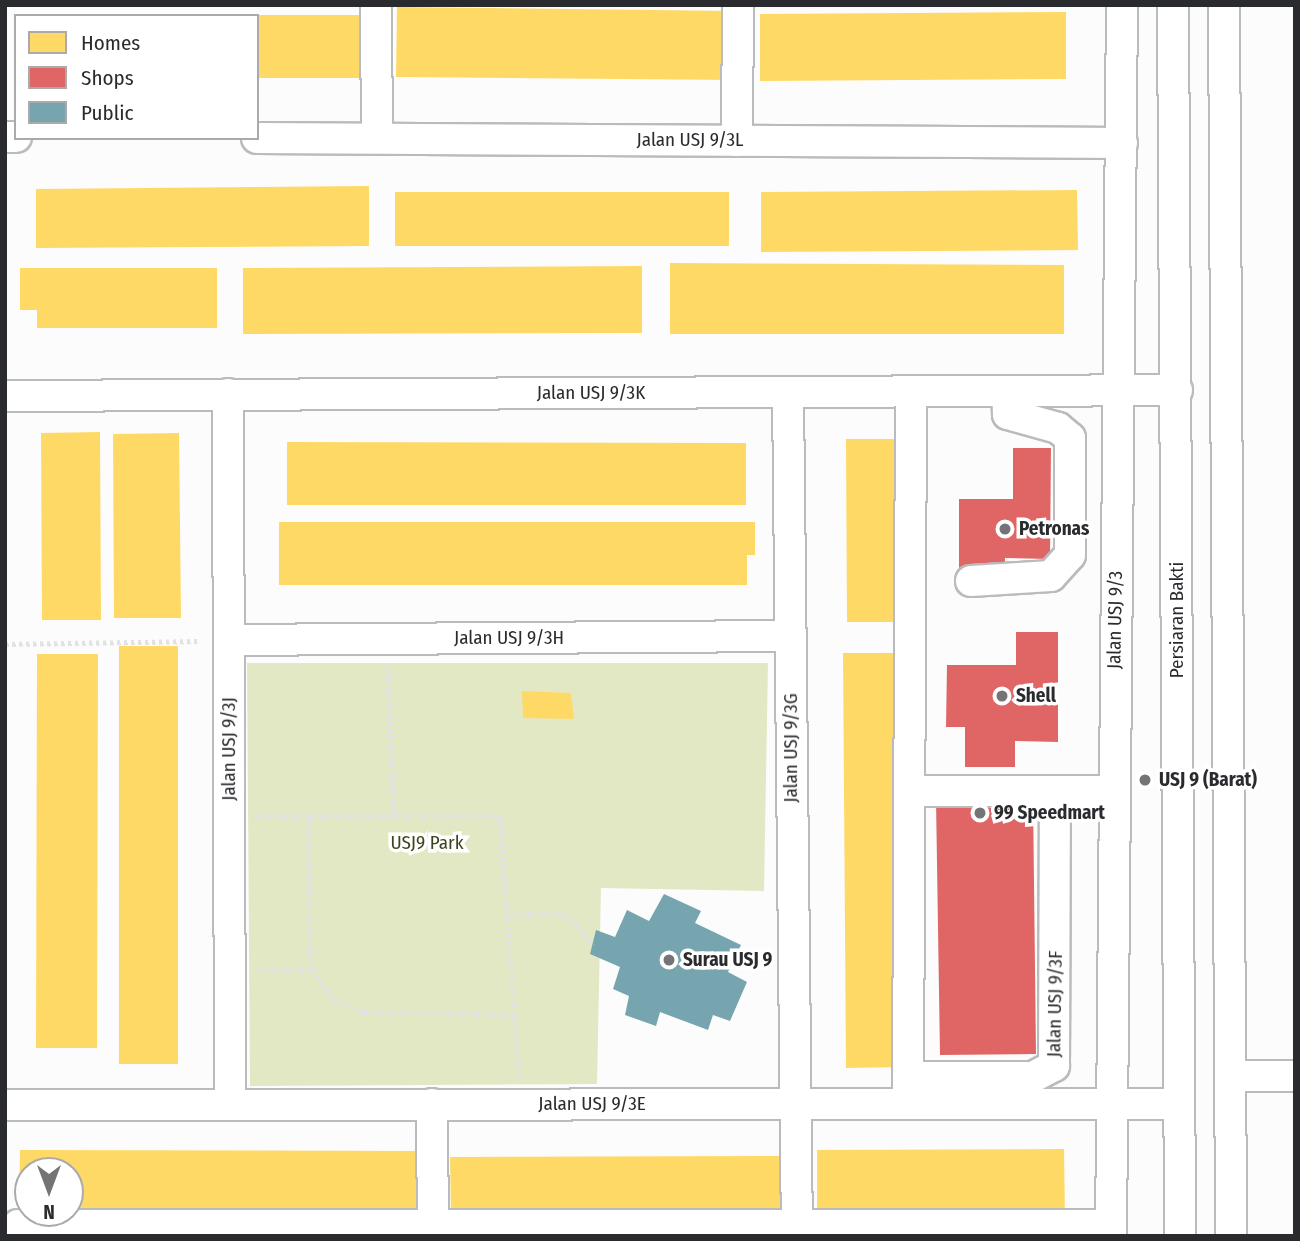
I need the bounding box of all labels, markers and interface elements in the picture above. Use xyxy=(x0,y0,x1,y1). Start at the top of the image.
legend xyxy=(14,14,259,140)
text: Homes xyxy=(81,30,140,56)
text: Shops xyxy=(81,65,134,91)
text: Public xyxy=(81,100,133,126)
street label: Jalan USJ 9/3L xyxy=(637,129,743,151)
street label: Jalan USJ 9/3K xyxy=(537,382,645,404)
place label: Petronas xyxy=(1019,518,1089,540)
marker: Petronas xyxy=(997,521,1013,537)
street label: Persiaran Bakti xyxy=(1166,562,1188,678)
street label: Jalan USJ 9/3 xyxy=(1103,571,1127,669)
street label: Jalan USJ 9/3H xyxy=(454,627,564,649)
place label: Shell xyxy=(1016,685,1056,707)
marker: Shell xyxy=(994,688,1010,704)
street label: Jalan USJ 9/3G xyxy=(780,693,802,803)
street label: Jalan USJ 9/3J xyxy=(218,697,240,801)
place label: USJ 9 (Barat) xyxy=(1159,769,1257,791)
marker: USJ 9 (Barat) xyxy=(1137,772,1153,788)
place label: 99 Speedmart xyxy=(994,802,1105,824)
marker: 99 Speedmart xyxy=(972,805,988,821)
park label: USJ9 Park xyxy=(390,832,464,854)
place label: Surau USJ 9 xyxy=(683,949,772,971)
street label: Jalan USJ 9/3F xyxy=(1043,950,1067,1058)
marker: Surau USJ 9 xyxy=(661,952,677,968)
street label: Jalan USJ 9/3E xyxy=(538,1093,646,1115)
north arrow xyxy=(14,1157,84,1227)
text: N xyxy=(43,1200,55,1223)

